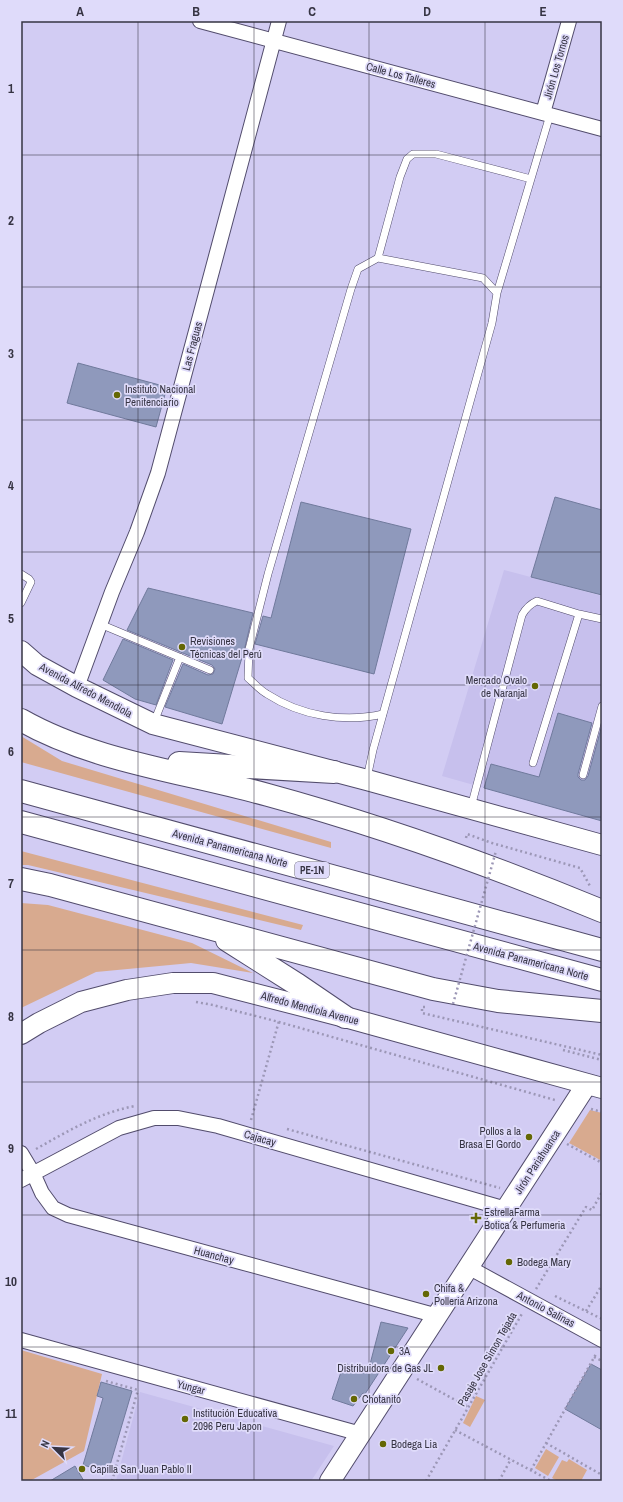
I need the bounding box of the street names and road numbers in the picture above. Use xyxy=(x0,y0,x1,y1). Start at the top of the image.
street label: Jirón Los Tornos xyxy=(540,33,572,101)
street label: Calle Los Talleres xyxy=(365,59,438,91)
street label: Las Fraguas xyxy=(179,320,205,372)
street label: Avenida Alfredo Mendiola xyxy=(36,659,135,720)
street label: Avenida Panamericana Norte xyxy=(170,826,289,870)
road number: PE-1N xyxy=(295,862,329,878)
street label: Avenida Panamericana Norte xyxy=(471,939,590,983)
street label: Alfredo Mendiola Avenue xyxy=(259,988,360,1028)
street label: Cajacay xyxy=(242,1127,278,1149)
street label: Jirón Pariahuanca xyxy=(511,1127,563,1197)
street label: Huanchay xyxy=(193,1243,236,1267)
street label: Antonio Salinas xyxy=(514,1287,578,1330)
street label: Pasaje Jose Simon Tejada xyxy=(454,1309,520,1409)
street label: Yungar xyxy=(175,1377,207,1397)

